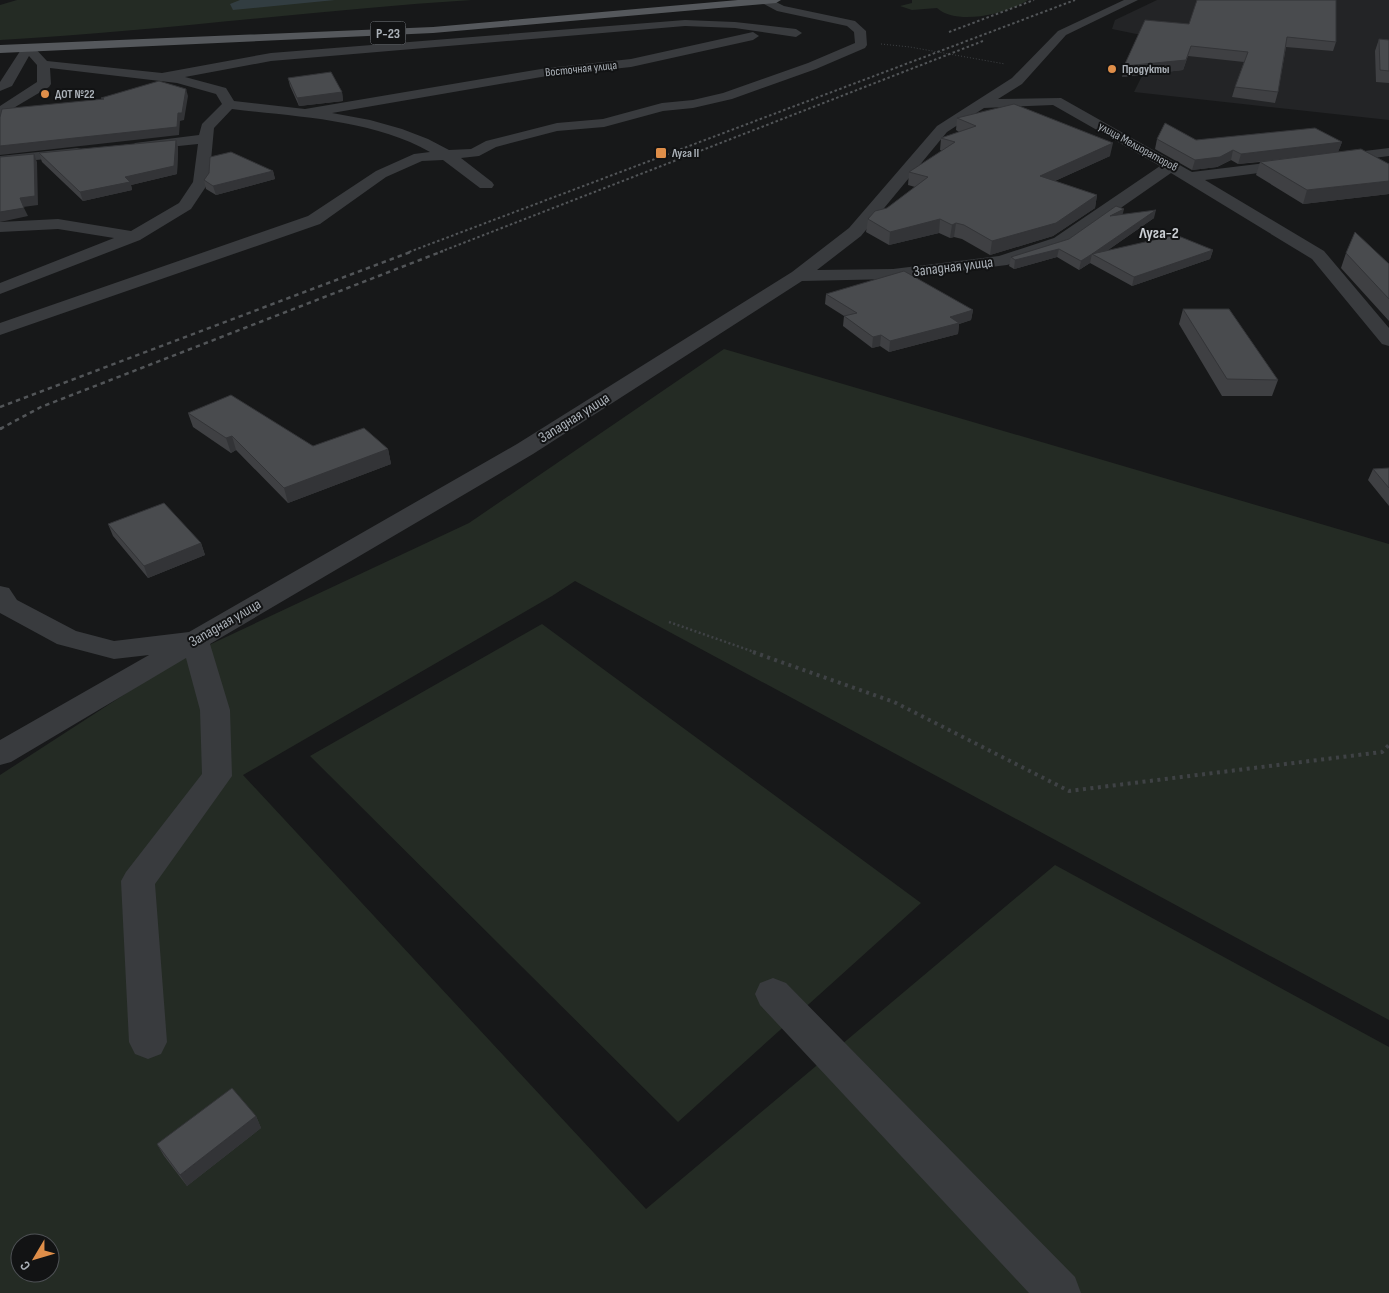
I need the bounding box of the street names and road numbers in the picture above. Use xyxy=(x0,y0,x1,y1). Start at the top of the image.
road number: Р-23 xyxy=(370,22,406,44)
street label: Восточная улица xyxy=(544,58,618,80)
street label: улица Мелиораторов xyxy=(1096,119,1180,175)
street label: Западная улица xyxy=(912,253,994,281)
street label: Западная улица xyxy=(535,389,613,447)
street label: Западная улица xyxy=(185,595,265,651)

